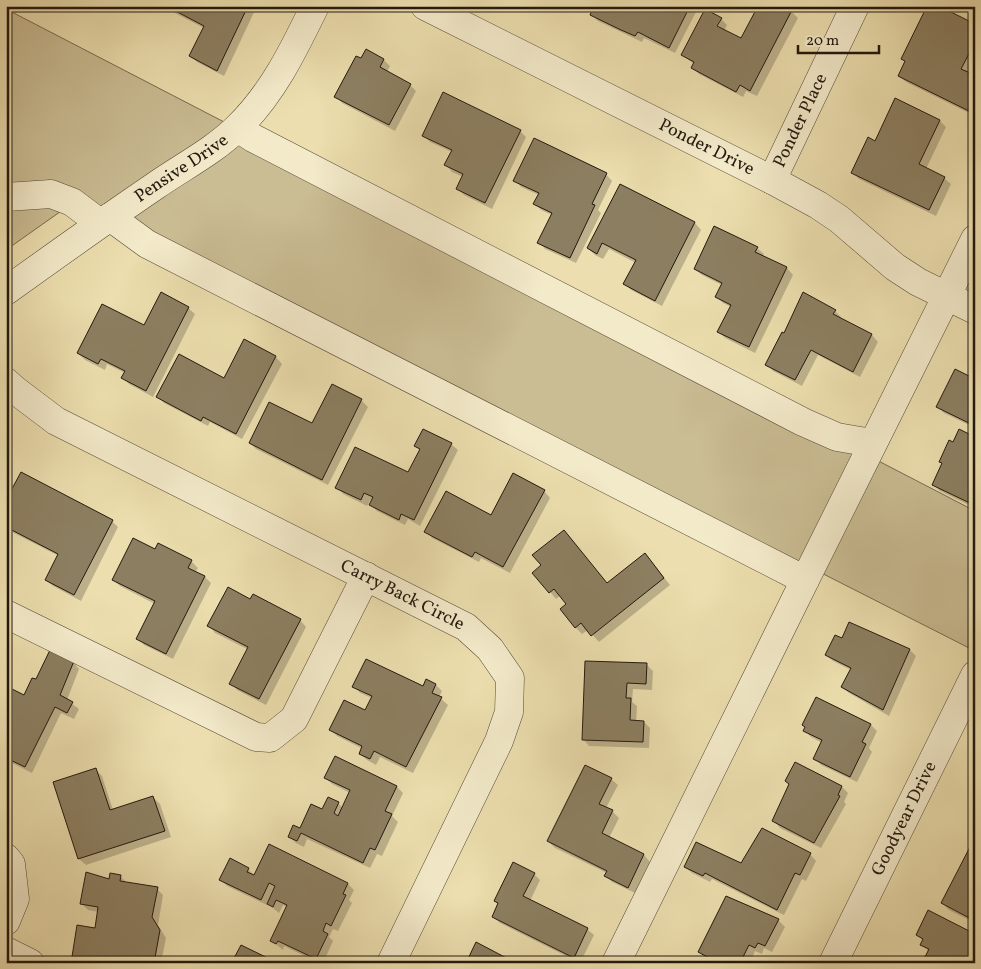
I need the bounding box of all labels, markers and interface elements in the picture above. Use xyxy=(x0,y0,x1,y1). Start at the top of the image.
scale bar xyxy=(798,22,880,54)
text: 20 m xyxy=(806,31,839,52)
street label: Ponder Place xyxy=(767,69,834,172)
street label: Ponder Drive xyxy=(654,113,759,182)
street label: Pensive Drive xyxy=(130,128,234,209)
street label: Carry Back Circle xyxy=(336,553,469,637)
street label: Goodyear Drive xyxy=(865,757,943,880)

